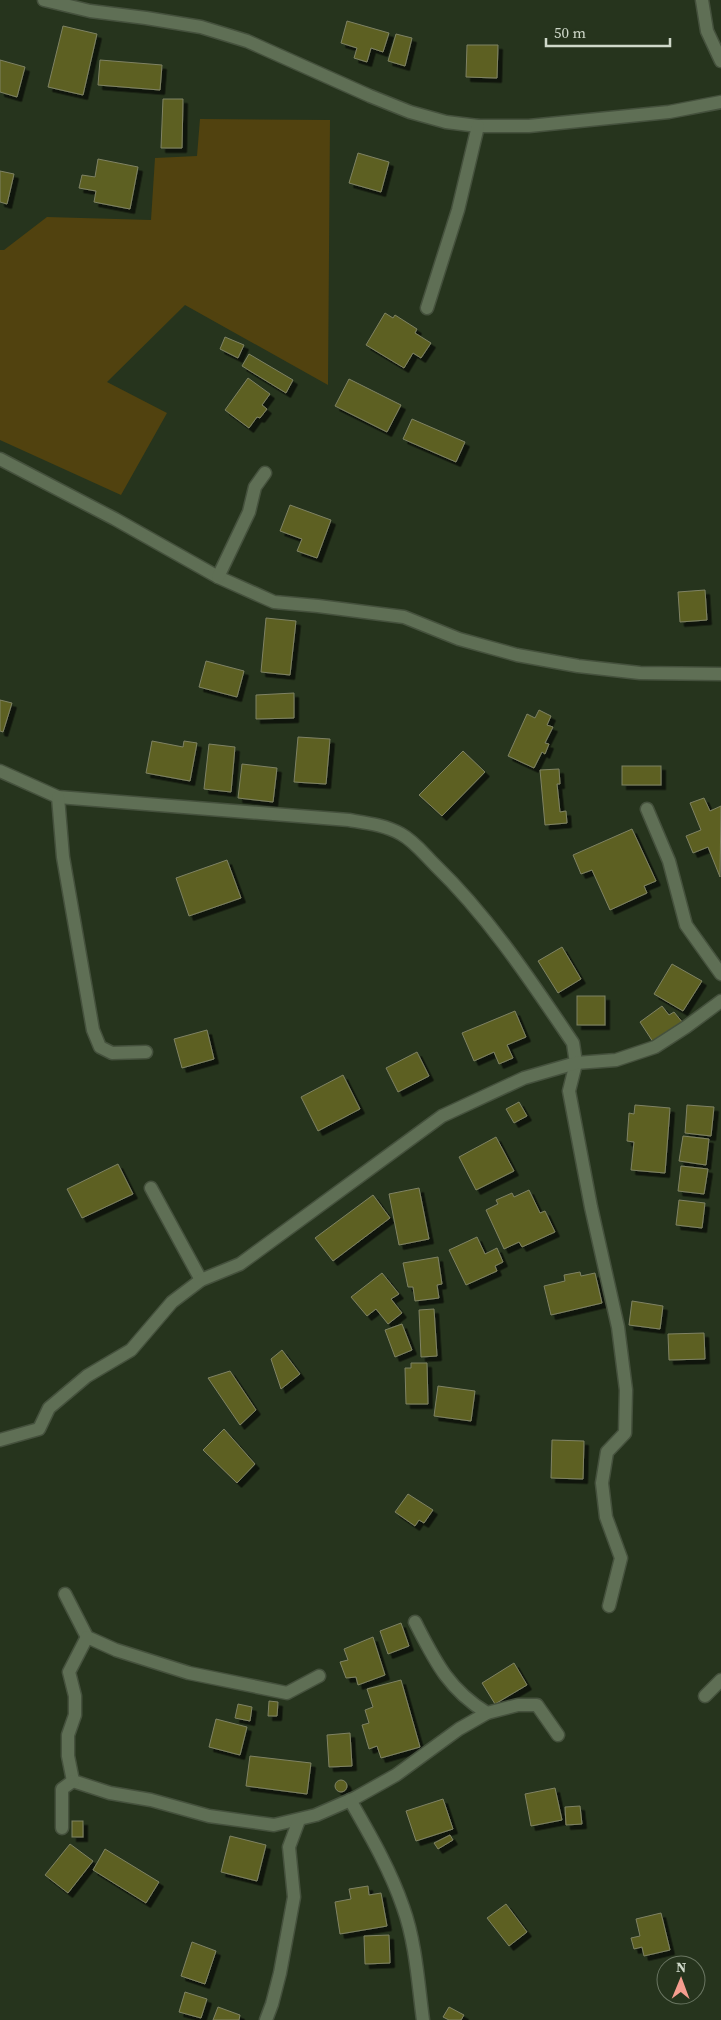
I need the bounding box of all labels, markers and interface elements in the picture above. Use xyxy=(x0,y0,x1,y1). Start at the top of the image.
scale bar xyxy=(546,15,670,47)
text: 50 m xyxy=(554,22,586,43)
north arrow xyxy=(656,1955,706,2005)
text: N xyxy=(676,1957,687,1977)

